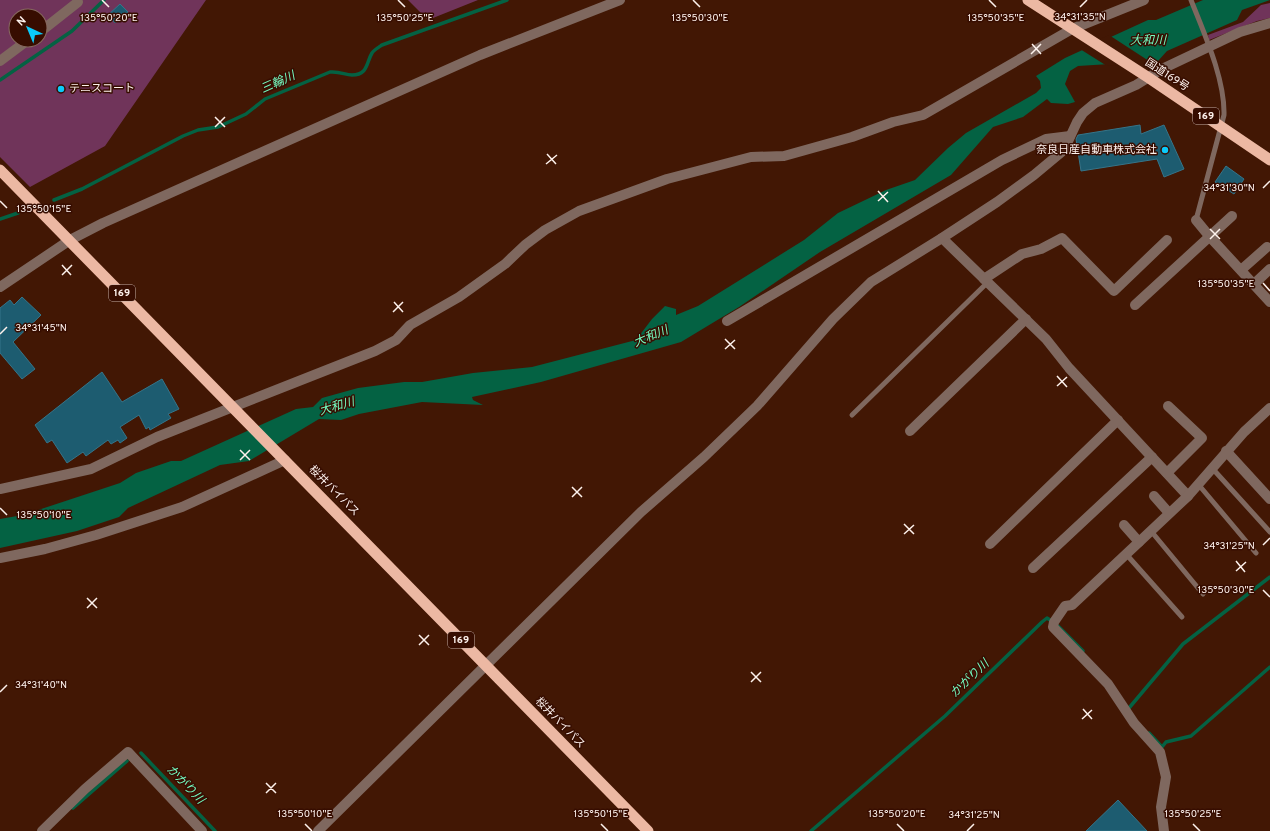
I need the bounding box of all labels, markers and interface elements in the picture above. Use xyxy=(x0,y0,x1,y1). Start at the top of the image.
north arrow xyxy=(8,8,48,48)
text: 34°31'35"N xyxy=(1054,11,1106,24)
text: 135°50'20"E xyxy=(80,12,138,25)
text: 135°50'25"E xyxy=(376,12,434,25)
text: 135°50'30"E xyxy=(671,12,729,25)
text: 135°50'35"E xyxy=(967,12,1025,25)
text: N xyxy=(14,14,29,29)
water label: 大和川 xyxy=(1130,33,1168,49)
street label: 国道169号 xyxy=(1142,56,1192,94)
water label: 三輪川 xyxy=(258,68,300,98)
place label: テニスコート xyxy=(69,82,135,96)
marker: テニスコート xyxy=(56,84,66,94)
road number: 169 xyxy=(1193,108,1219,124)
place label: 奈良日産自動車株式会社 xyxy=(1036,143,1157,157)
marker: 奈良日産自動車株式会社 xyxy=(1160,145,1170,155)
text: 34°31'30"N xyxy=(1203,182,1255,195)
text: 135°50'15"E xyxy=(17,203,71,216)
text: 135°50'35"E xyxy=(1197,278,1255,291)
road number: 169 xyxy=(109,285,135,301)
text: 34°31'45"N xyxy=(15,322,67,335)
water label: 大和川 xyxy=(631,322,673,351)
water label: 大和川 xyxy=(317,394,358,420)
street label: 桜井バイパス xyxy=(306,463,362,519)
text: 135°50'10"E xyxy=(17,509,71,522)
text: 34°31'25"N xyxy=(1203,540,1255,553)
text: 135°50'30"E xyxy=(1197,584,1255,597)
road number: 169 xyxy=(448,632,474,648)
water label: かがり川 xyxy=(947,655,994,701)
text: 34°31'40"N xyxy=(15,679,67,692)
street label: 桜井バイパス xyxy=(532,694,588,752)
water label: かがり川 xyxy=(163,762,209,809)
text: 135°50'10"E xyxy=(278,808,332,821)
text: 135°50'15"E xyxy=(574,808,628,821)
text: 135°50'20"E xyxy=(868,808,926,821)
text: 135°50'25"E xyxy=(1164,808,1222,821)
text: 34°31'25"N xyxy=(948,809,1000,822)

